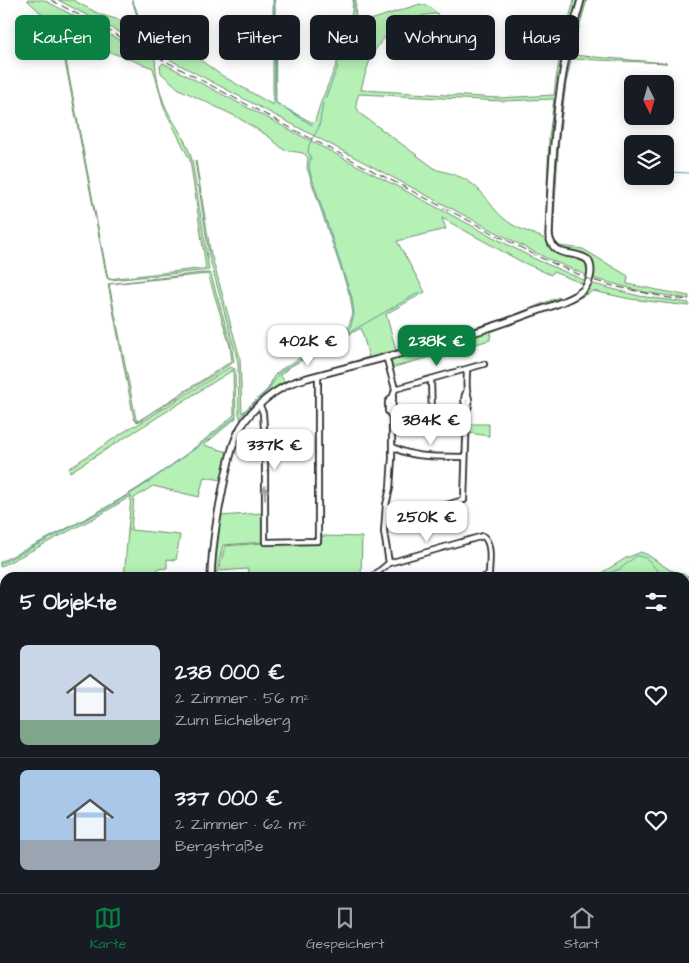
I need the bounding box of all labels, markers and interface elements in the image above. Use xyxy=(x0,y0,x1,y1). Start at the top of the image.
chip: Kaufen xyxy=(15,15,110,60)
chip: Mieten xyxy=(120,15,209,60)
chip: Filter xyxy=(219,15,300,60)
chip: Neu xyxy=(310,15,376,60)
chip: Wohnung xyxy=(386,15,495,60)
chip: Haus xyxy=(505,15,579,60)
north arrow xyxy=(624,75,674,125)
map controls xyxy=(624,75,674,185)
button: layers xyxy=(624,135,674,185)
pin: 402K € xyxy=(267,324,349,367)
pin: 238K € xyxy=(396,324,478,367)
text: 402K € xyxy=(279,330,337,352)
text: 238K € xyxy=(409,330,465,352)
pin: 384K € xyxy=(390,404,472,446)
text: 384K € xyxy=(402,409,460,431)
pin: 337K € xyxy=(234,428,316,471)
text: 337K € xyxy=(248,434,302,456)
one-way arrow xyxy=(261,485,269,501)
pin: 250K € xyxy=(386,500,468,543)
text: 250K € xyxy=(397,506,457,528)
text: 5 Objekte xyxy=(20,588,117,617)
icon: filters xyxy=(642,588,670,616)
text: 238 000 € xyxy=(175,658,285,687)
icon: home xyxy=(60,665,120,725)
icon: heart xyxy=(642,681,670,709)
text: 2 Zimmer · 56 m² xyxy=(175,687,309,709)
text: Zum Eichelberg xyxy=(175,709,290,731)
text: 337 000 € xyxy=(175,784,283,813)
icon: home xyxy=(60,790,120,850)
icon: heart xyxy=(642,806,670,834)
text: 2 Zimmer · 62 m² xyxy=(175,813,307,835)
text: Bergstraße xyxy=(175,835,264,857)
tab: Karte xyxy=(90,904,126,954)
tab: Gespeichert xyxy=(306,904,384,954)
tab: Start xyxy=(564,904,599,954)

